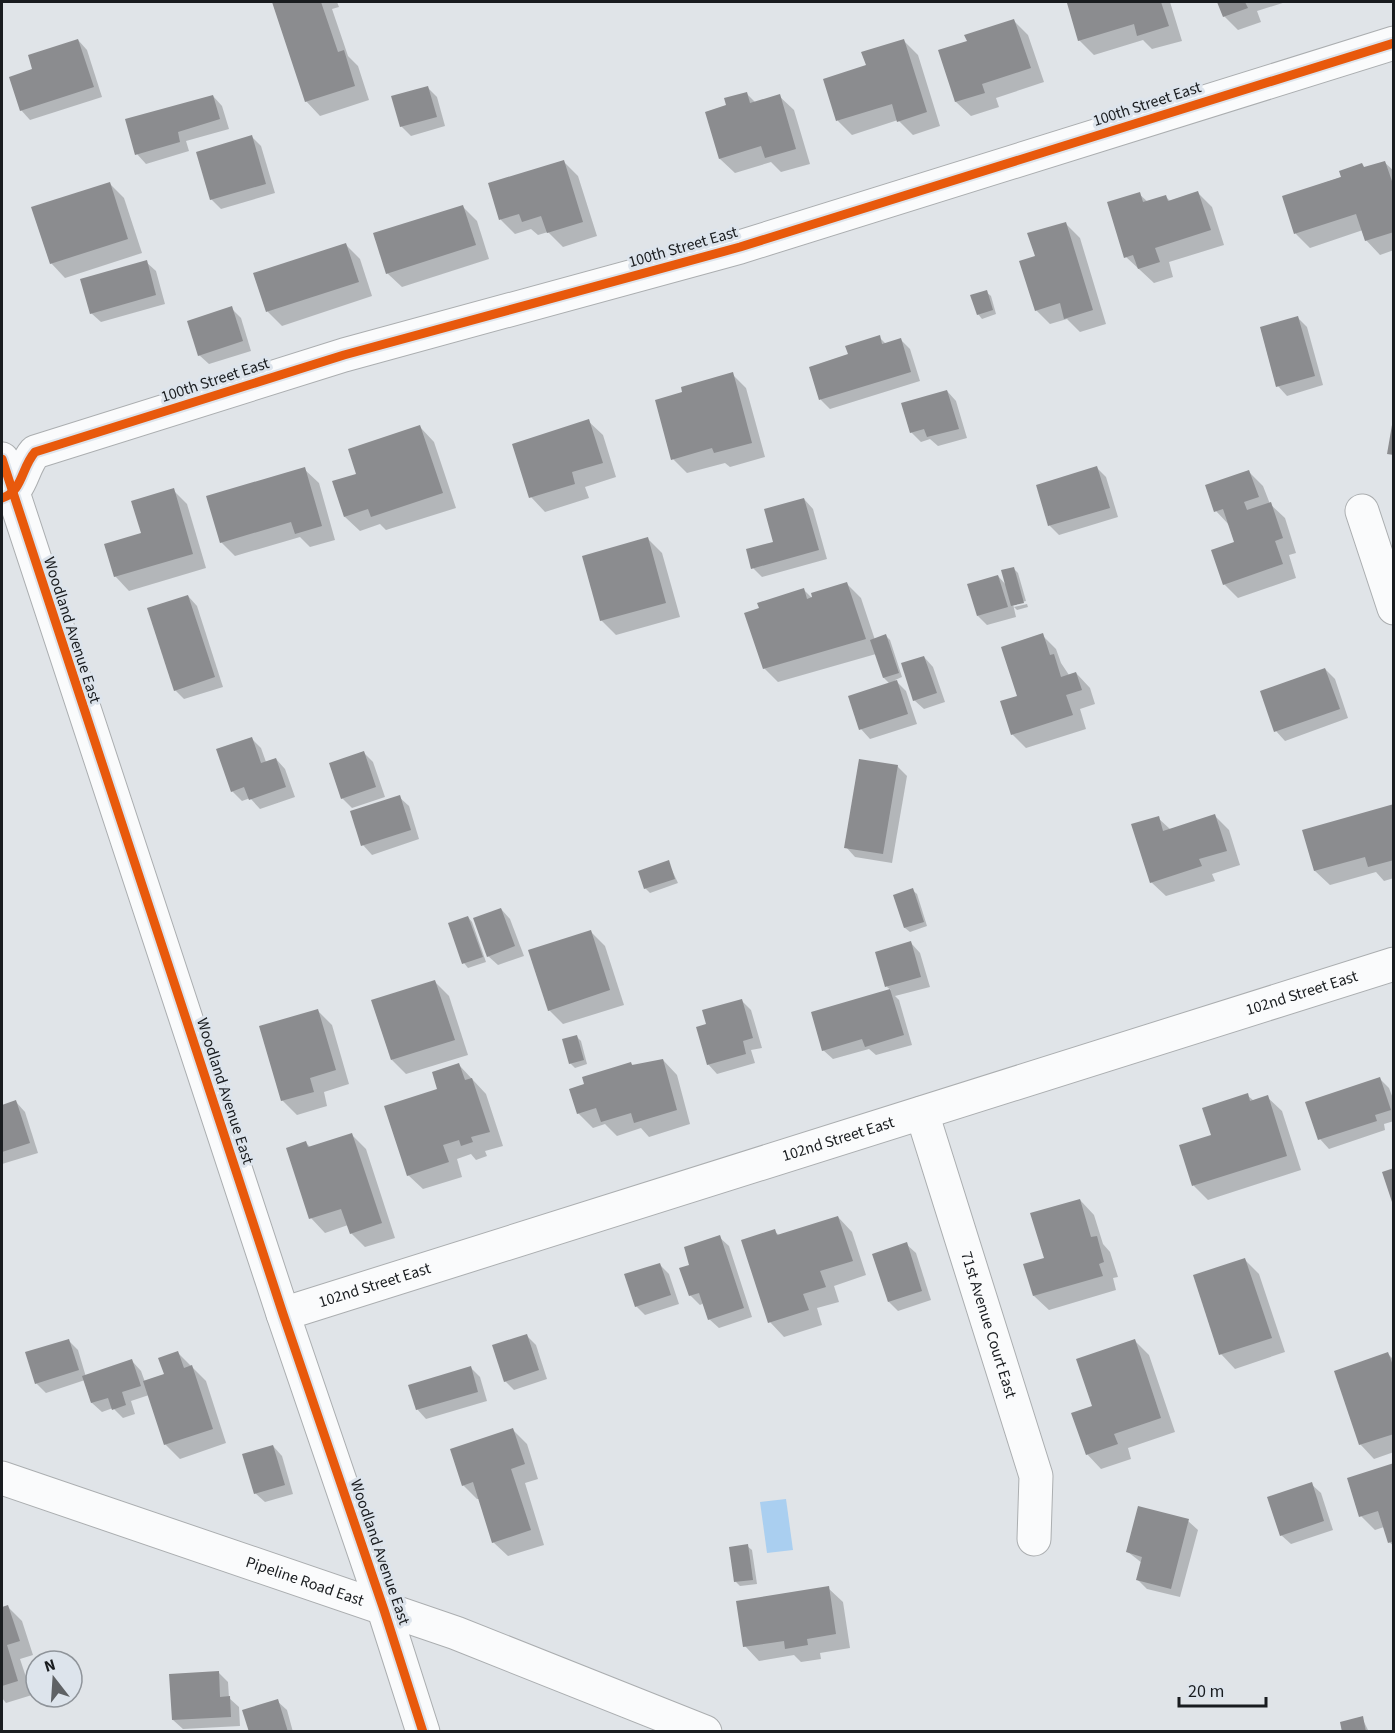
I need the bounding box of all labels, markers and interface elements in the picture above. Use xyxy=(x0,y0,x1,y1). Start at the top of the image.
street label: 100th Street East xyxy=(1090,76,1205,132)
street label: 100th Street East xyxy=(626,221,741,273)
street label: 100th Street East xyxy=(158,352,273,408)
street label: Woodland Avenue East xyxy=(38,554,106,707)
street label: 102nd Street East xyxy=(1243,965,1361,1021)
street label: Woodland Avenue East xyxy=(191,1015,259,1168)
street label: 102nd Street East xyxy=(779,1111,897,1167)
street label: 71st Avenue Court East xyxy=(955,1249,1022,1401)
street label: 102nd Street East xyxy=(316,1257,434,1313)
street label: Woodland Avenue East xyxy=(345,1476,415,1628)
street label: Pipeline Road East xyxy=(243,1551,367,1612)
north arrow xyxy=(24,1649,84,1709)
text: N xyxy=(42,1654,58,1678)
scale bar xyxy=(1179,1670,1266,1708)
text: 20 m xyxy=(1188,1679,1224,1704)

